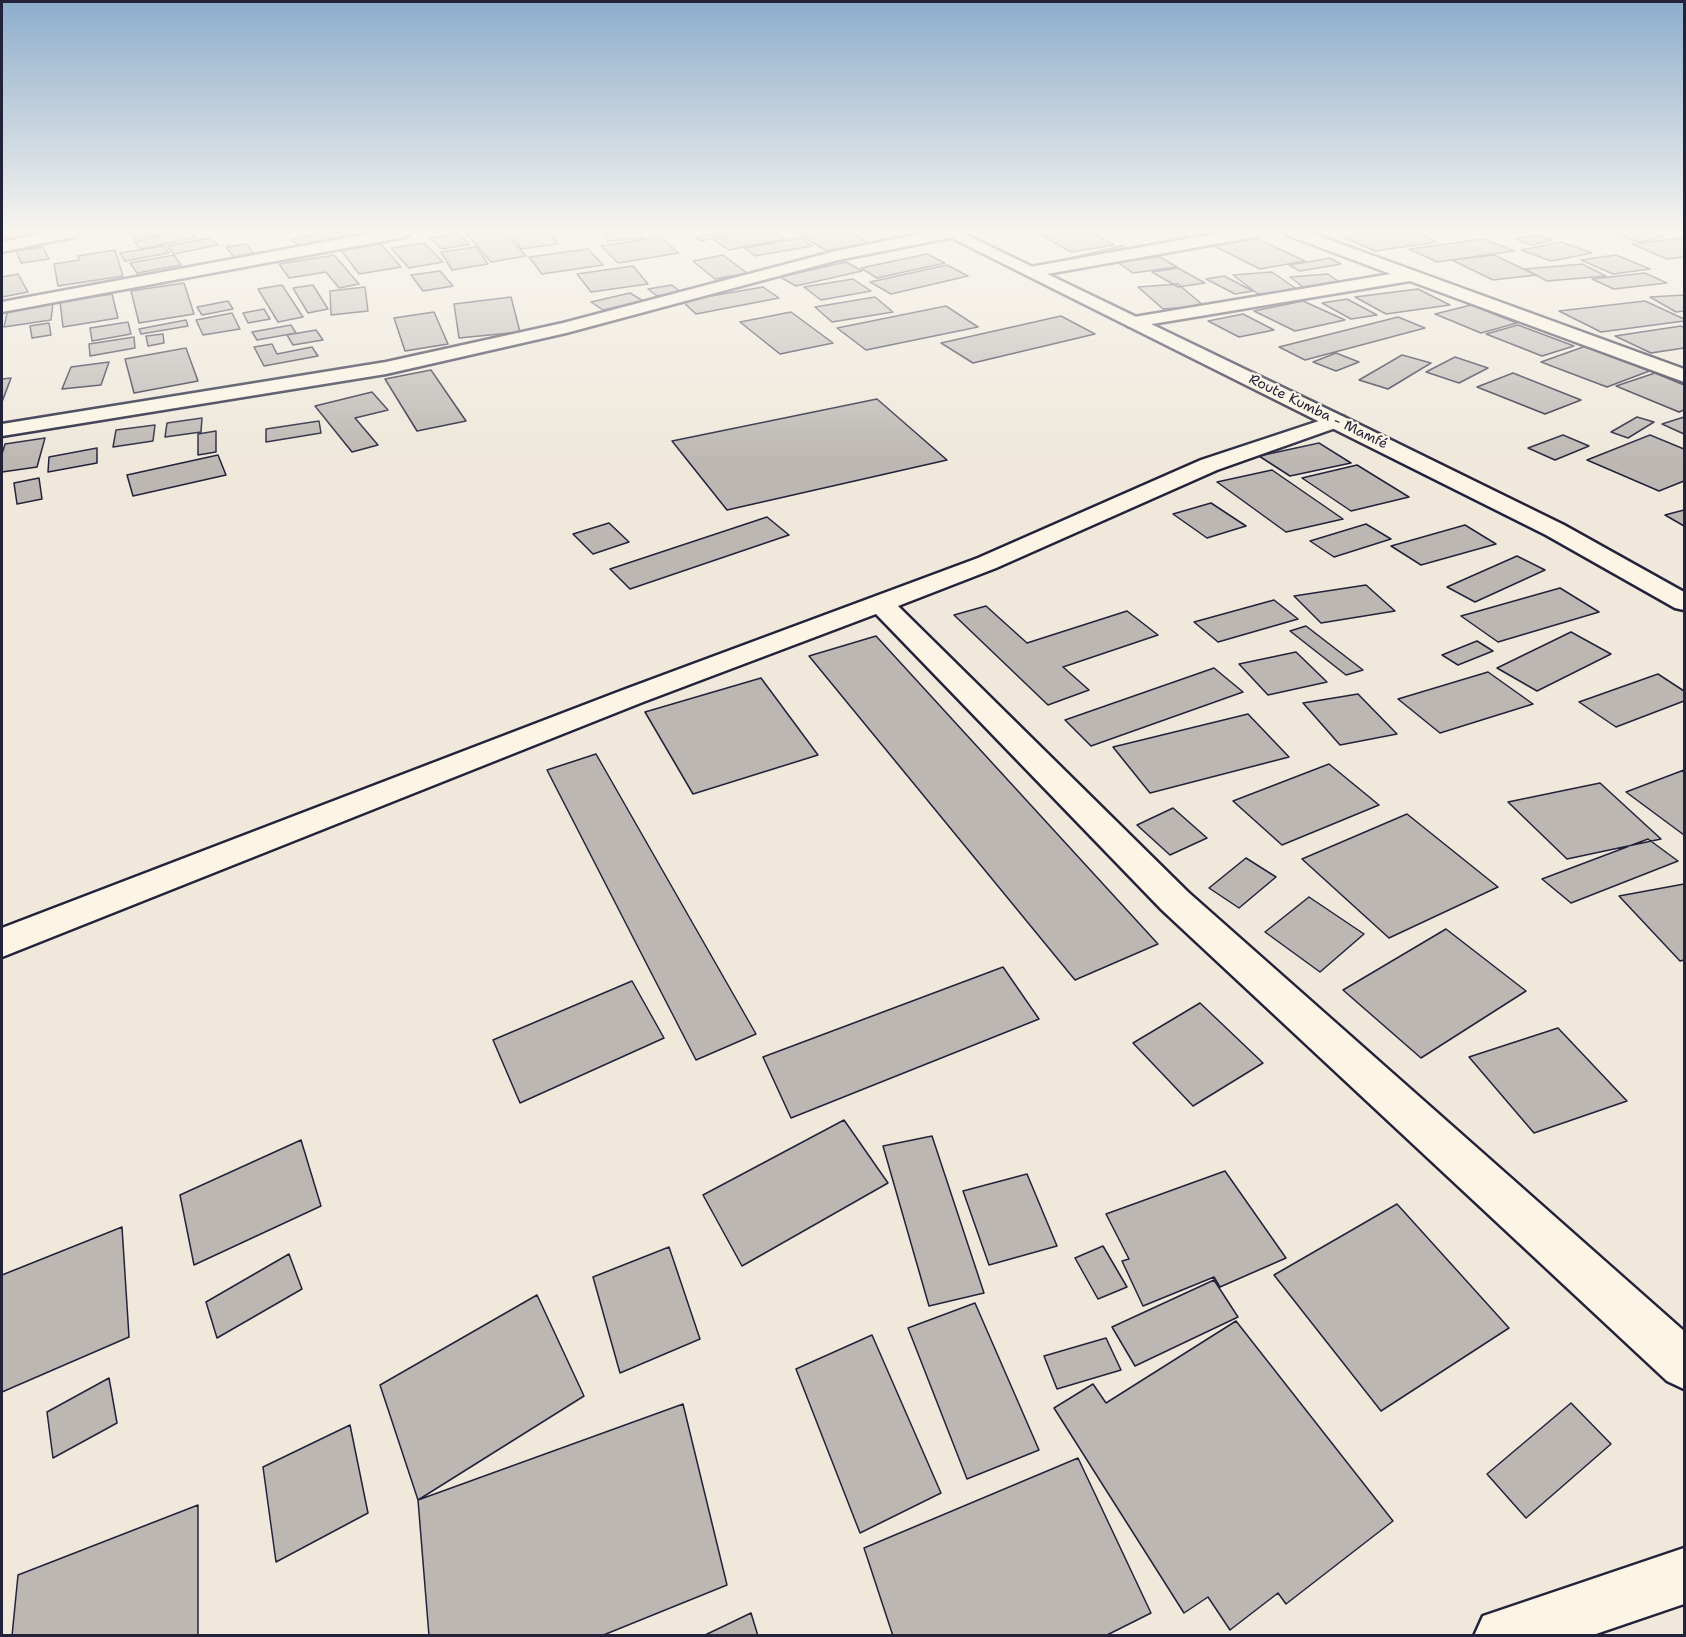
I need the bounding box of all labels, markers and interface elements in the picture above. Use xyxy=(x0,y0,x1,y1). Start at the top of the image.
street label: Route Kumba - Mamfé xyxy=(1246,371,1390,453)

